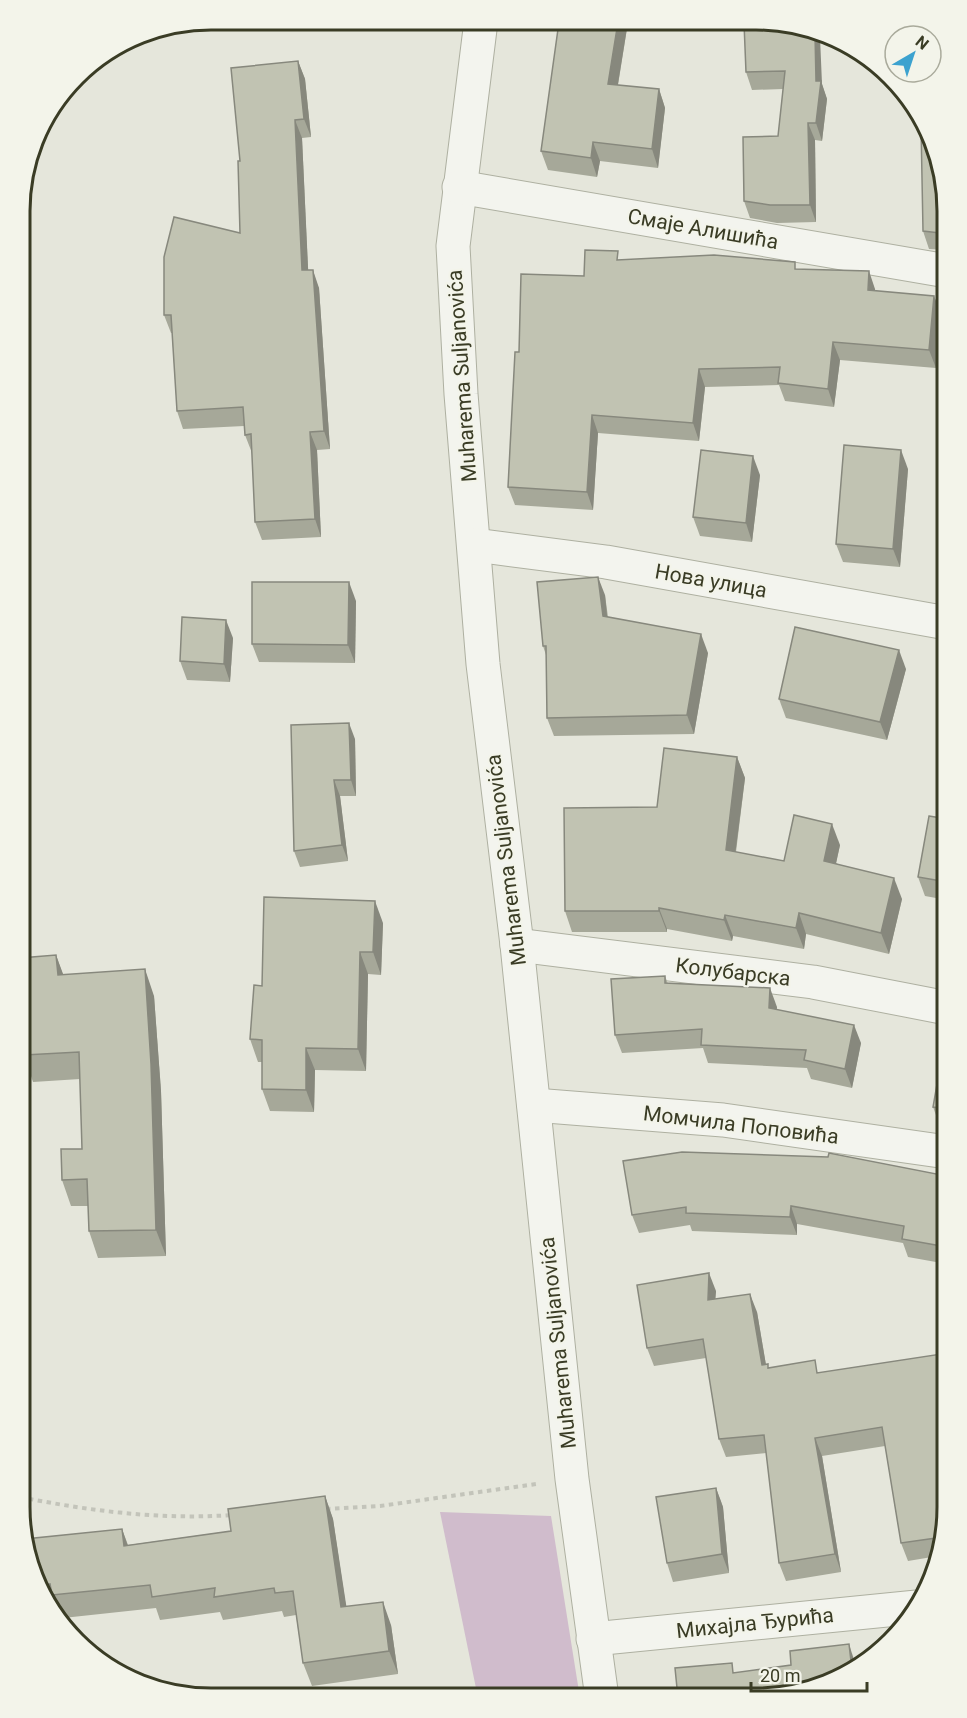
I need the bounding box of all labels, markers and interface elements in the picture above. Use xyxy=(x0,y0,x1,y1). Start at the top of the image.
north arrow xyxy=(883,24,943,84)
text: N xyxy=(912,32,932,54)
street label: Смаје Алишића xyxy=(626,204,780,254)
street label: Muharema Suljanovića xyxy=(443,269,481,483)
street label: Нова улица xyxy=(653,559,769,603)
street label: Muharema Suljanovića xyxy=(481,753,531,967)
street label: Колубарска xyxy=(674,953,792,991)
street label: Момчила Поповића xyxy=(642,1101,840,1149)
street label: Muharema Suljanovića xyxy=(535,1236,581,1450)
street label: Михајла Ђурића xyxy=(675,1603,835,1643)
scale bar xyxy=(751,1655,866,1693)
text: 20 m xyxy=(760,1665,800,1686)

